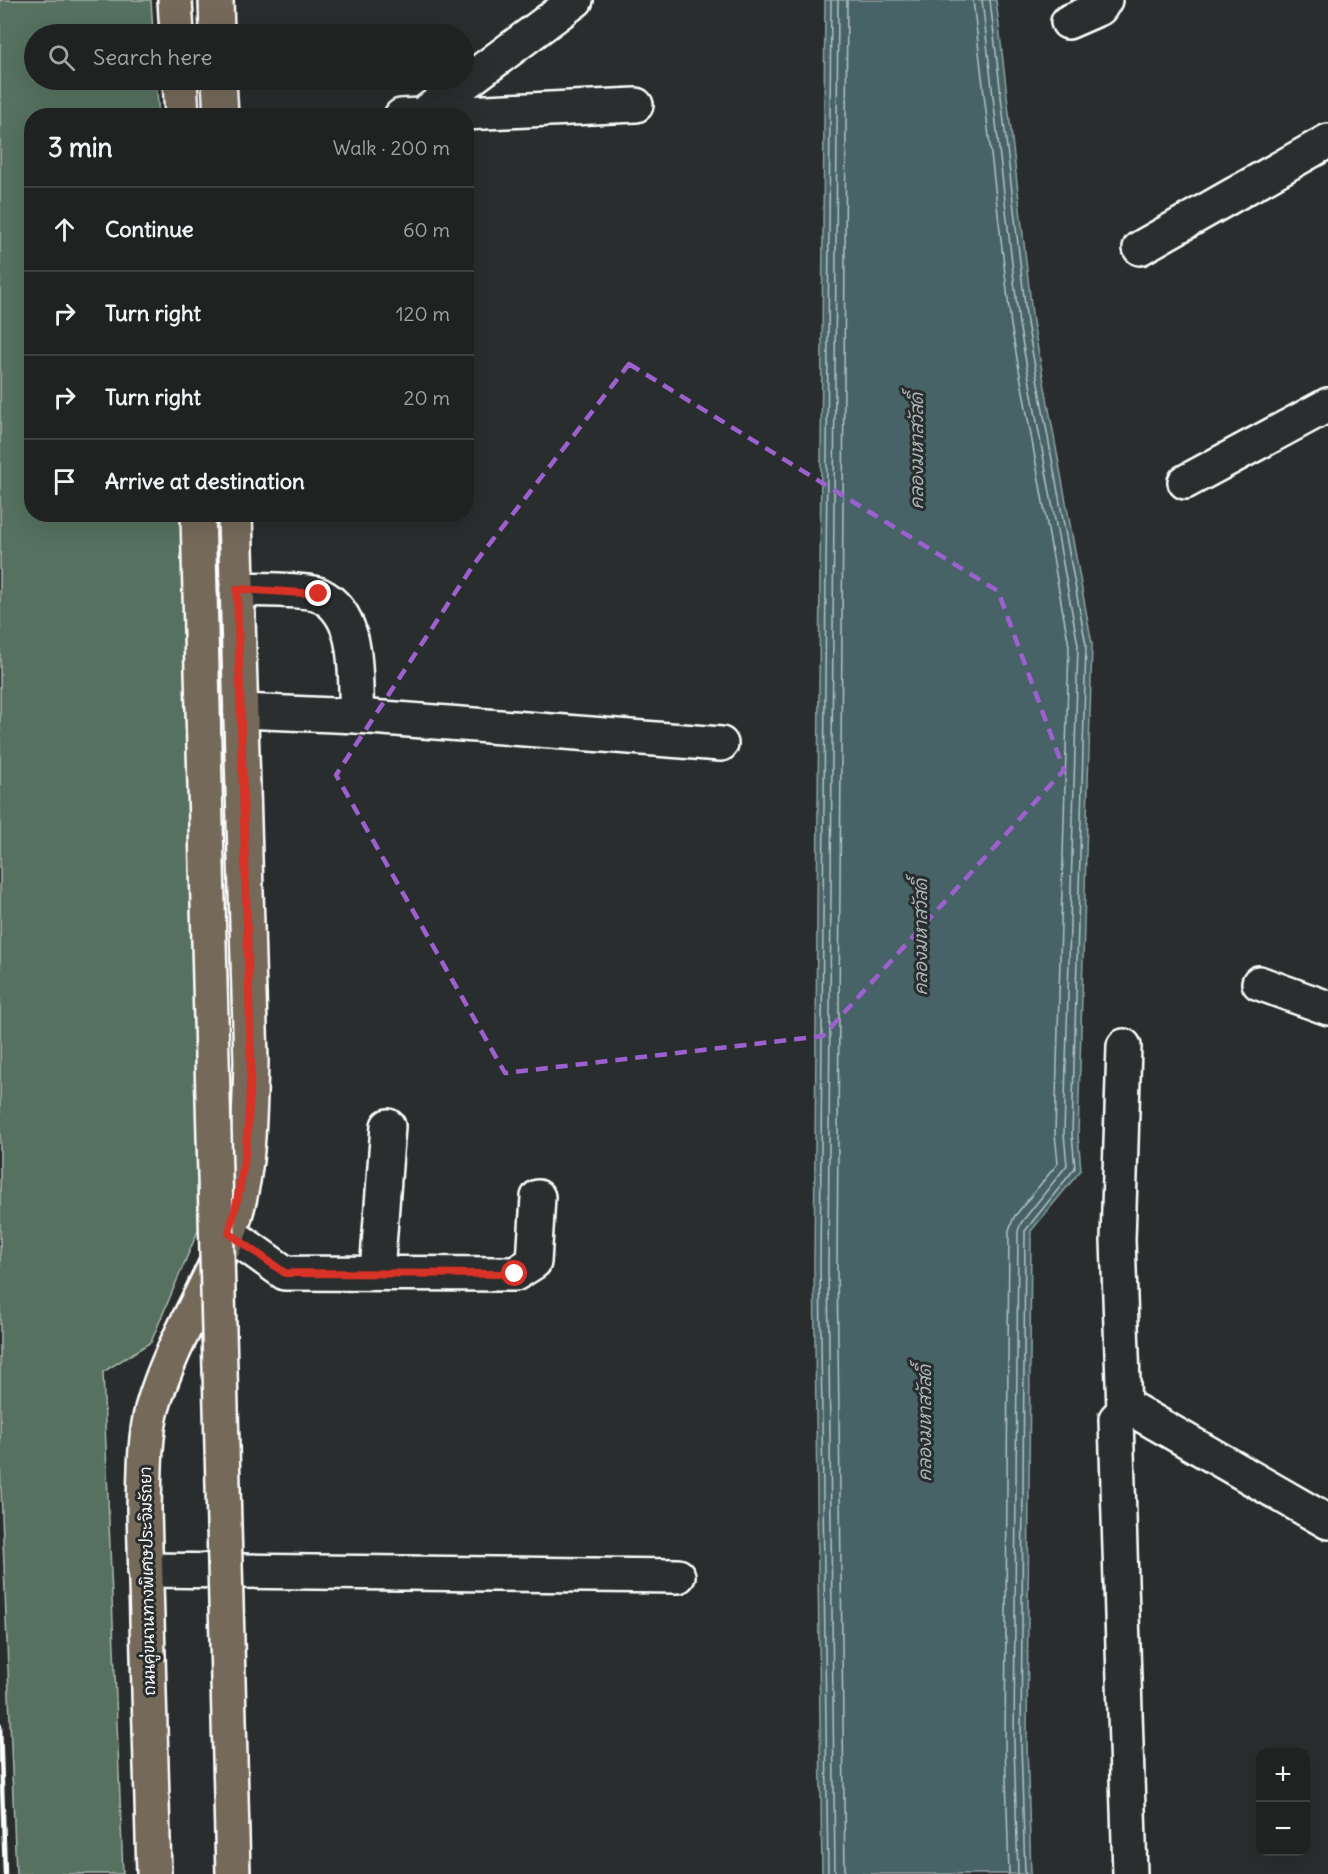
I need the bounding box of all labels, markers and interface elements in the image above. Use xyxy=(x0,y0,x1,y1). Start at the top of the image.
search box xyxy=(24,24,474,90)
icon: search xyxy=(45,41,78,74)
text: Search here xyxy=(93,43,212,71)
text: 3 min xyxy=(48,131,113,164)
text: Walk · 200 m xyxy=(333,135,450,160)
icon: ahead xyxy=(48,213,81,246)
text: Continue xyxy=(105,215,194,243)
text: 60 m xyxy=(403,217,450,242)
icon: right xyxy=(48,297,81,330)
text: Turn right xyxy=(105,299,201,327)
text: 120 m xyxy=(396,301,450,326)
icon: right xyxy=(48,381,81,414)
text: Turn right xyxy=(105,383,201,411)
text: 20 m xyxy=(404,385,450,410)
water label: คลองมหาสวัสดิ์ xyxy=(901,387,928,509)
icon: arrive xyxy=(48,465,81,498)
text: Arrive at destination xyxy=(105,467,305,495)
route end xyxy=(305,580,331,606)
water label: คลองมหาสวัสดิ์ xyxy=(905,873,932,995)
route start xyxy=(501,1260,527,1286)
water label: คลองมหาสวัสดิ์ xyxy=(909,1359,936,1481)
street label: ถนนคู่ขนานทางพิเศษประจิมรัถยา xyxy=(134,1466,162,1696)
map controls xyxy=(1256,1748,1310,1856)
button: + xyxy=(1256,1748,1310,1802)
button: − xyxy=(1256,1802,1310,1856)

